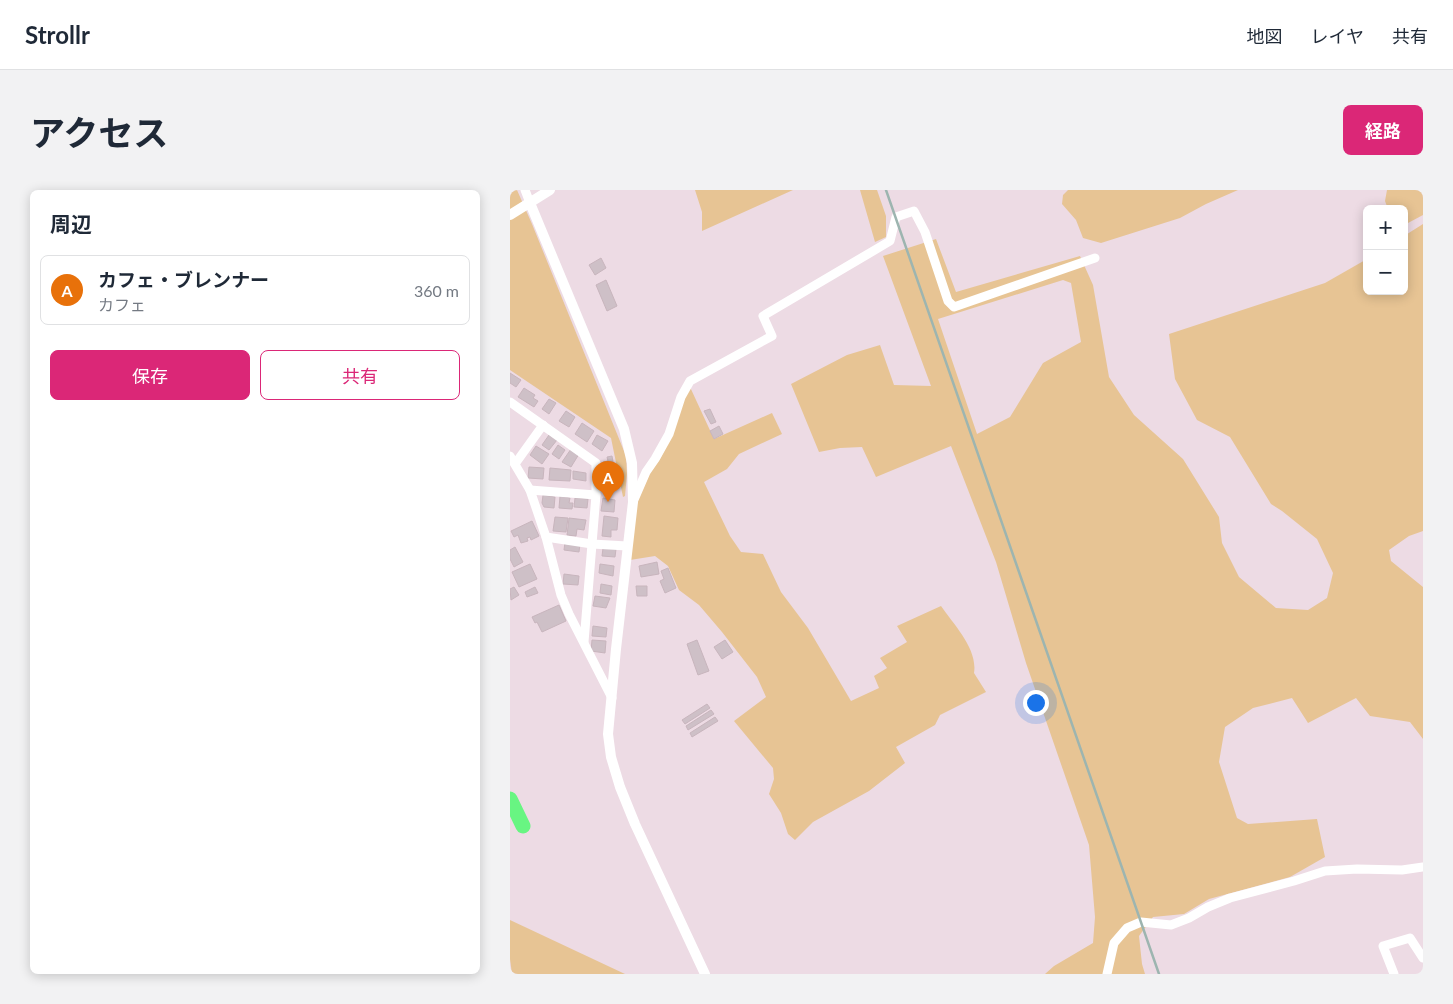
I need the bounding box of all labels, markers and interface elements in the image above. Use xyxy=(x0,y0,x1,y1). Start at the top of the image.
text: Strollr xyxy=(25,20,90,49)
text: 地図 xyxy=(1247,25,1283,47)
text: レイヤ xyxy=(1311,25,1364,47)
text: 共有 xyxy=(1392,25,1428,47)
button: 経路 xyxy=(1343,105,1423,155)
text: アクセス xyxy=(30,111,168,153)
map controls xyxy=(1363,205,1408,295)
button: + xyxy=(1363,205,1408,250)
text: 周辺 xyxy=(50,211,92,236)
button: − xyxy=(1363,250,1408,295)
text: カフェ・ブレンナー xyxy=(98,268,269,291)
text: A xyxy=(61,281,73,300)
text: 360 m xyxy=(414,281,459,300)
text: カフェ xyxy=(98,295,146,314)
button: 保存 xyxy=(50,350,250,400)
button: 共有 xyxy=(260,350,460,400)
pin: A xyxy=(592,461,624,502)
your location xyxy=(1023,690,1049,716)

